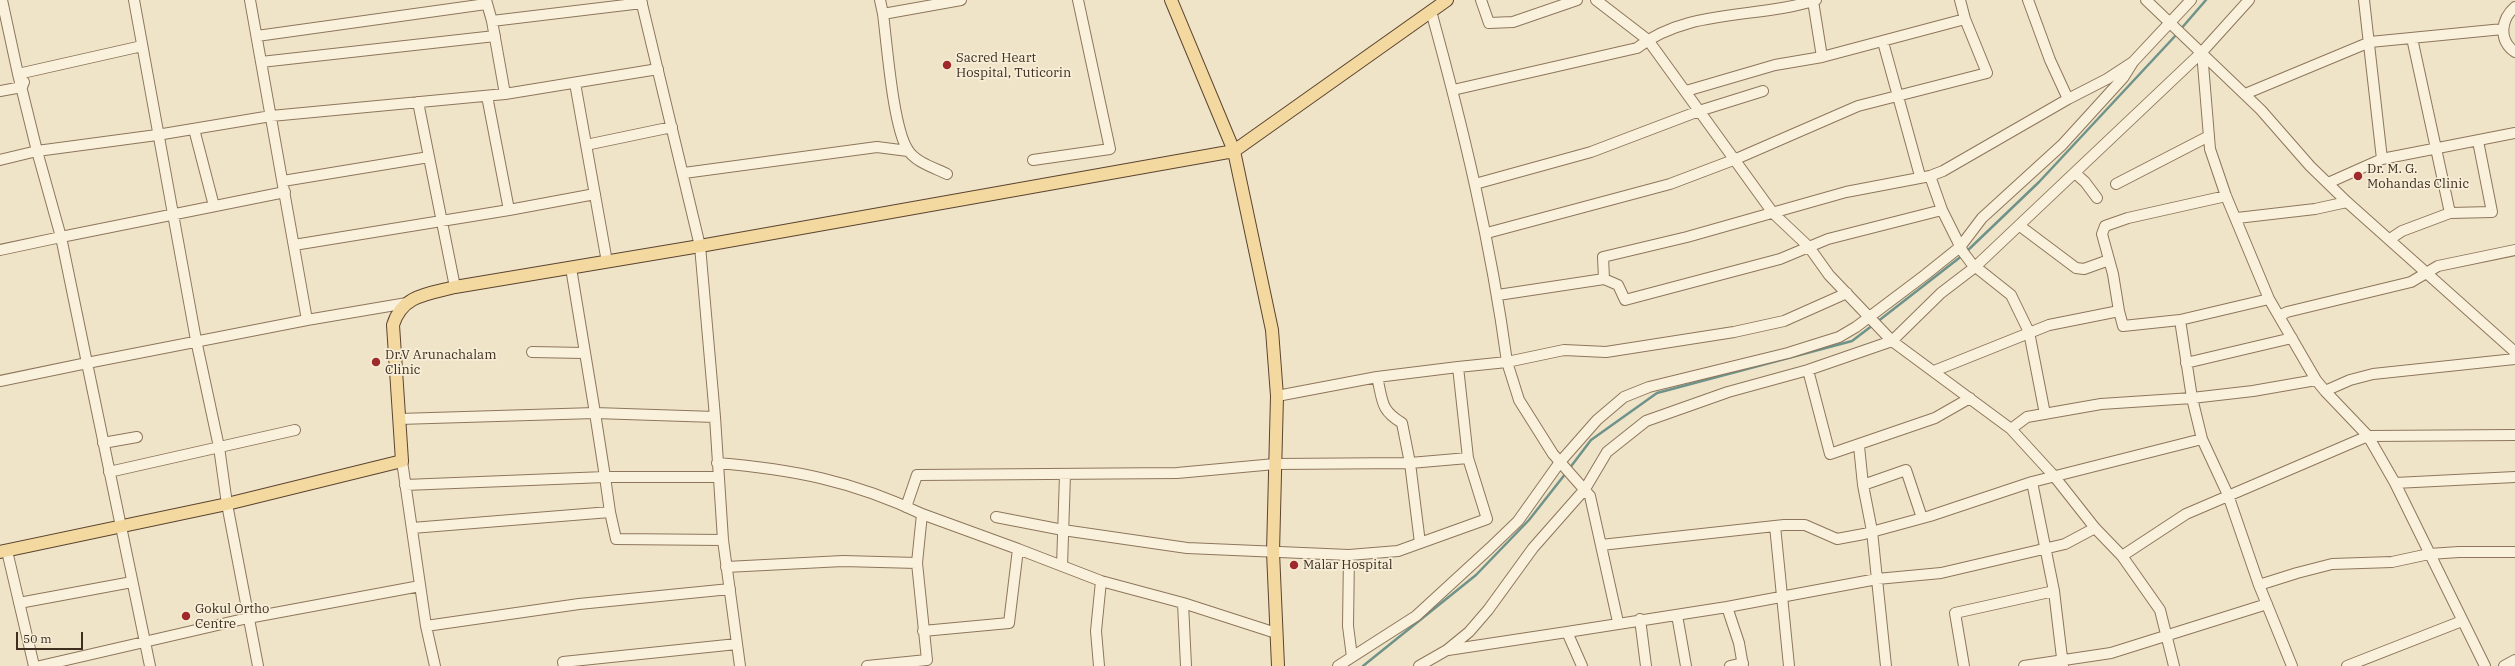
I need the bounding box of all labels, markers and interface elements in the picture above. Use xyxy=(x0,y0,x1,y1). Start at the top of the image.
place label: Sacred Heart Hospital, Tuticorin xyxy=(956,50,1071,81)
marker: Sacred Heart Hospital, Tuticorin xyxy=(941,59,953,71)
place label: Dr. M. G. Mohandas Clinic xyxy=(2367,161,2469,192)
marker: Dr. M. G. Mohandas Clinic xyxy=(2352,170,2364,182)
place label: Dr.V Arunachalam Clinic xyxy=(385,347,497,378)
marker: Dr.V Arunachalam Clinic xyxy=(370,356,382,368)
place label: Malar Hospital xyxy=(1303,557,1393,573)
marker: Malar Hospital xyxy=(1288,559,1300,571)
place label: Gokul Ortho Centre xyxy=(195,601,269,632)
marker: Gokul Ortho Centre xyxy=(180,610,192,622)
scale bar xyxy=(18,624,85,650)
text: 50 m xyxy=(23,631,52,646)

